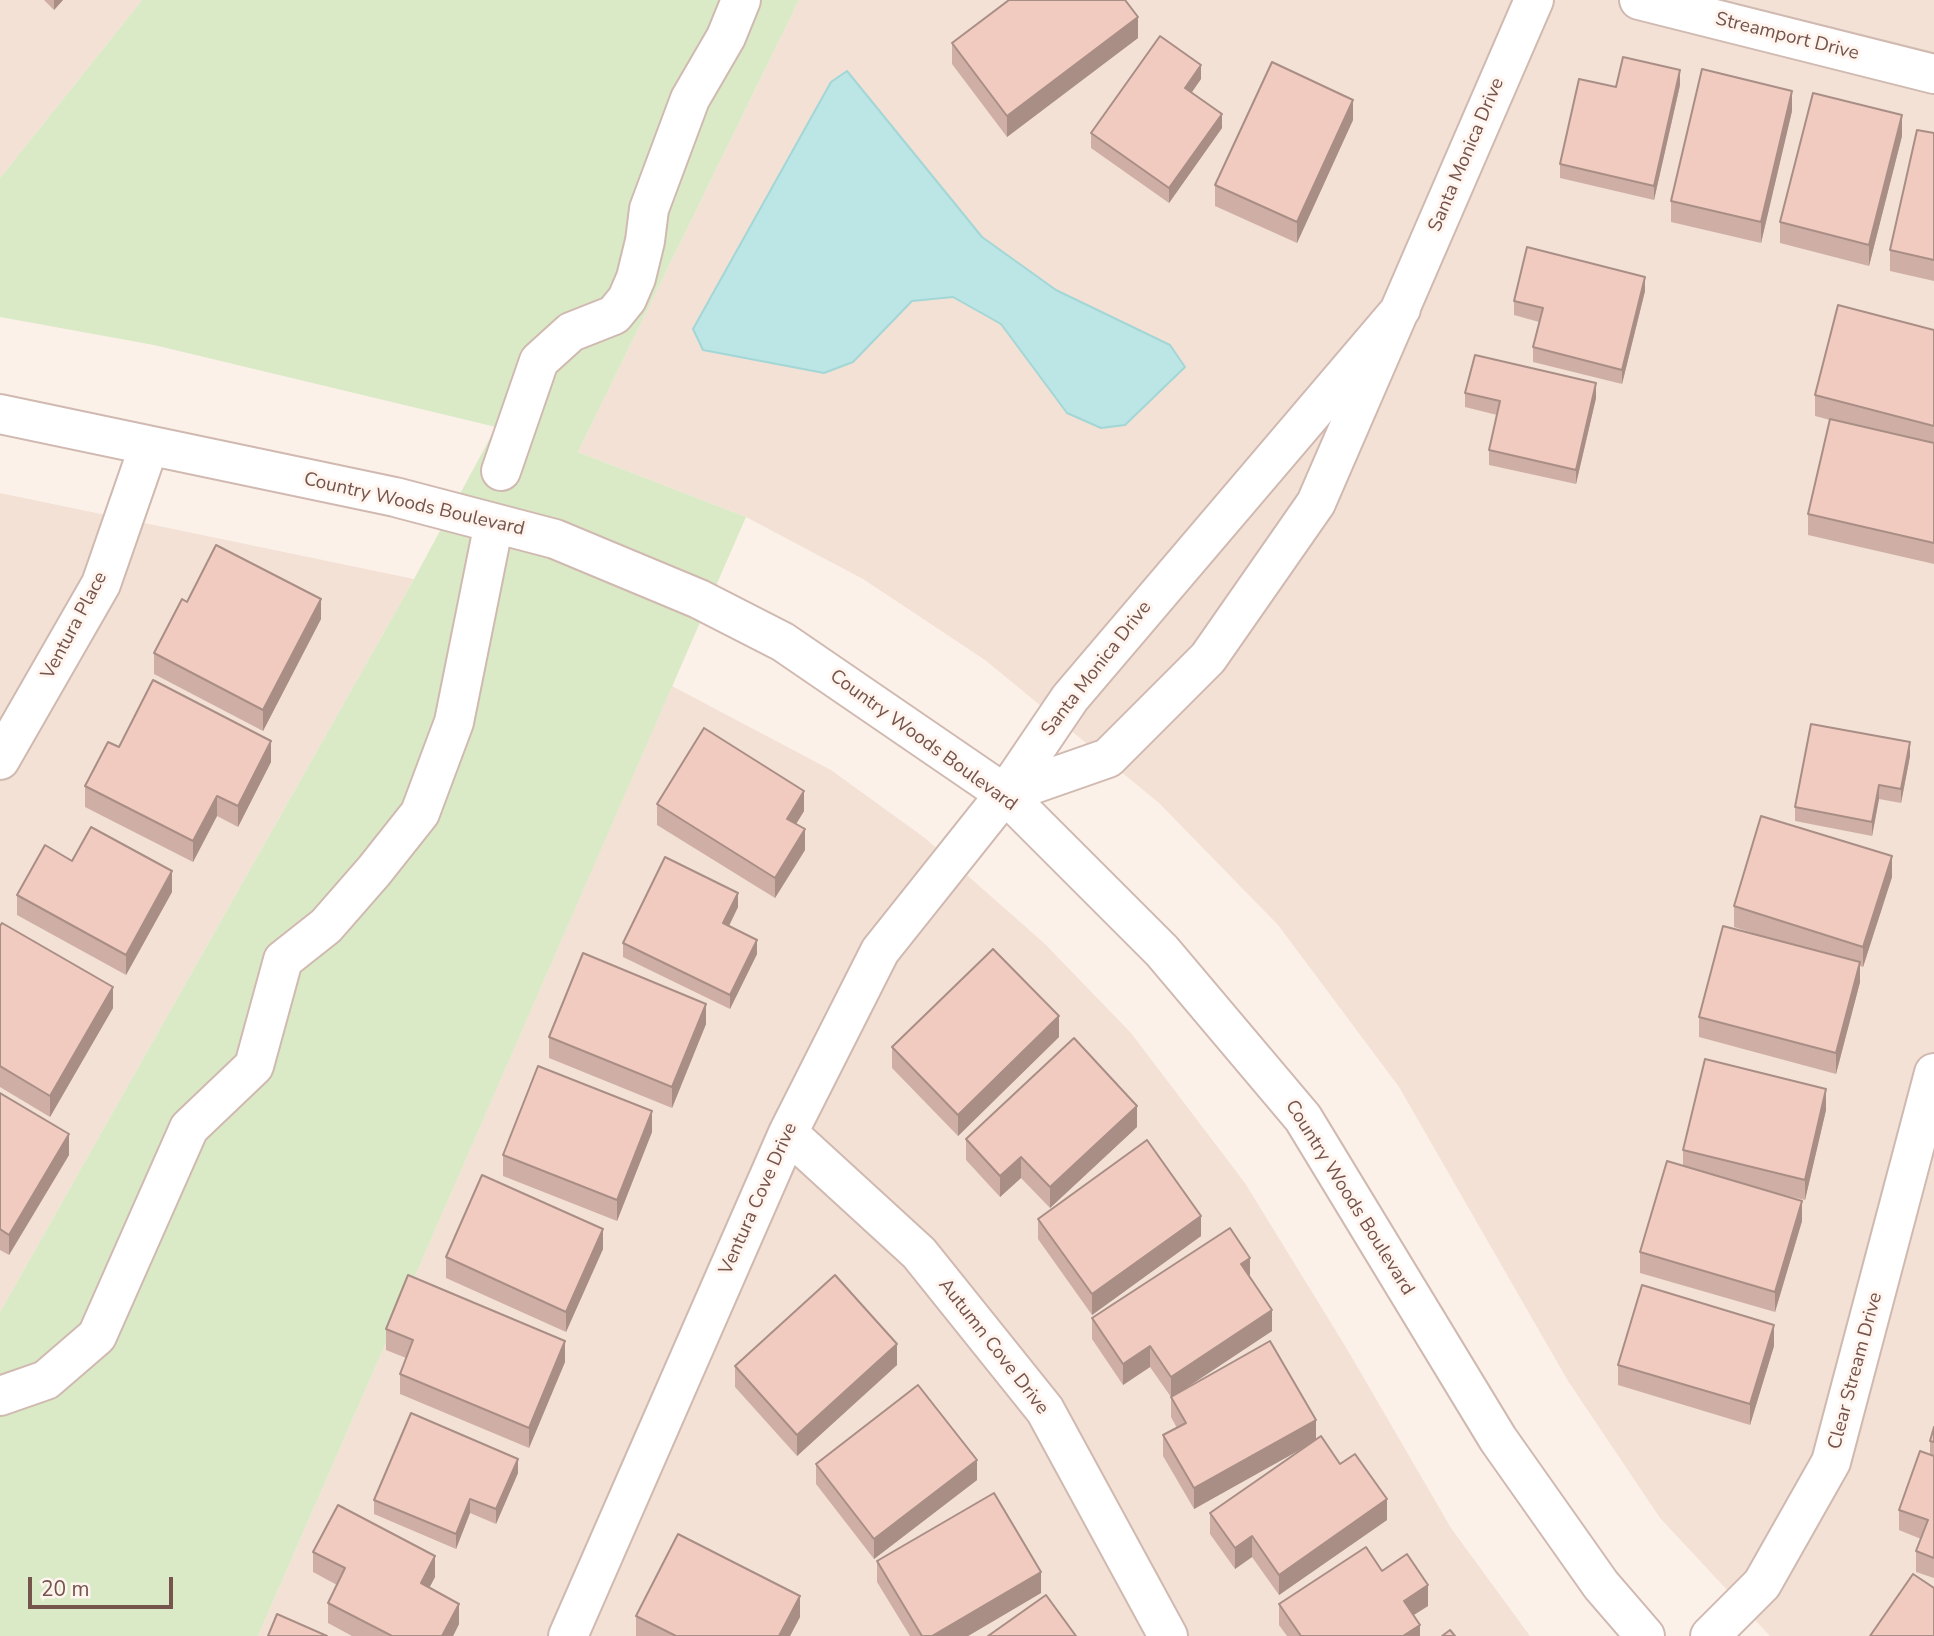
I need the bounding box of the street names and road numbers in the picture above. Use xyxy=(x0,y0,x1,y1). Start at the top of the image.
street label: Streamport Drive xyxy=(1713,8,1861,66)
street label: Santa Monica Drive xyxy=(1424,75,1510,235)
street label: Country Woods Boulevard xyxy=(301,468,527,542)
street label: Ventura Place xyxy=(37,568,113,684)
street label: Santa Monica Drive xyxy=(1037,597,1157,741)
street label: Country Woods Boulevard xyxy=(825,665,1021,817)
street label: Country Woods Boulevard xyxy=(1279,1096,1419,1300)
street label: Ventura Cove Drive xyxy=(715,1119,803,1279)
street label: Autumn Cove Drive xyxy=(933,1275,1053,1419)
street label: Clear Stream Drive xyxy=(1824,1290,1888,1452)

